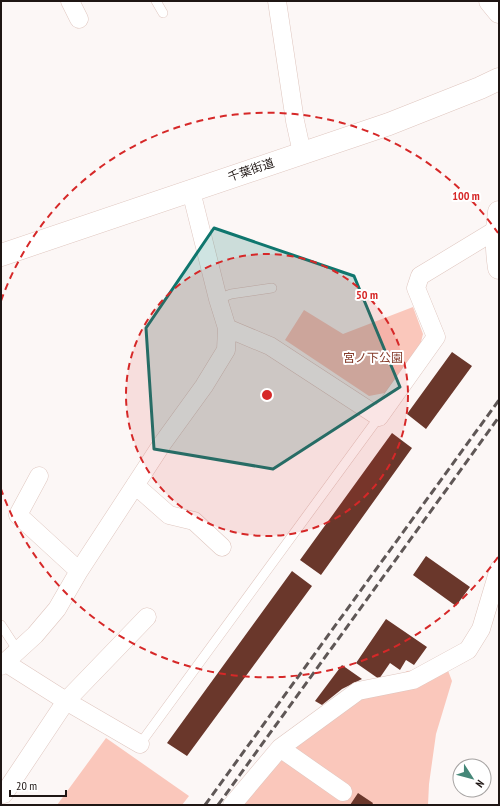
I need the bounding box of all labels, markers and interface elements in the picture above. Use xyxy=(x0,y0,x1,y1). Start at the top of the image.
street label: 千葉街道 xyxy=(226,155,276,184)
text: 100 m xyxy=(452,188,480,203)
text: 50 m xyxy=(356,287,378,302)
park label: 宮ノ下公園 xyxy=(343,350,403,365)
centre of rings xyxy=(260,388,274,402)
north arrow xyxy=(452,758,492,798)
scale bar xyxy=(10,772,66,798)
text: N xyxy=(473,777,488,790)
text: 20 m xyxy=(16,778,37,793)

